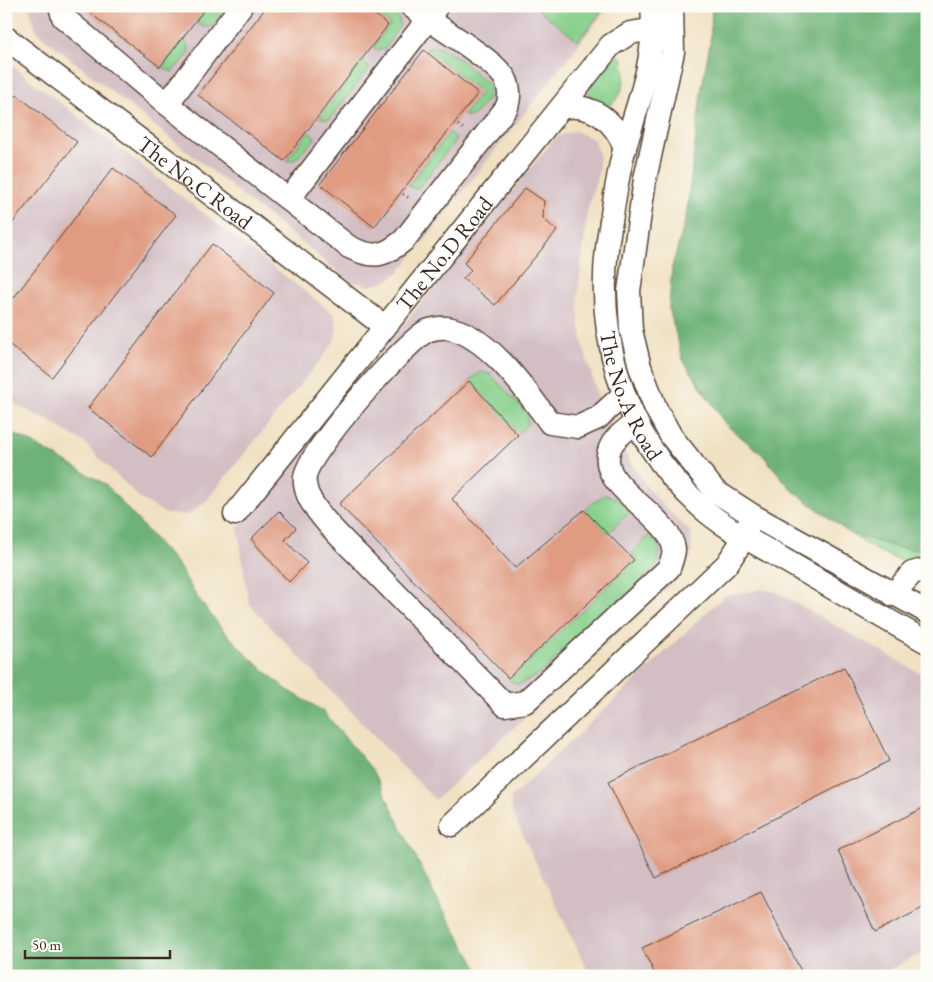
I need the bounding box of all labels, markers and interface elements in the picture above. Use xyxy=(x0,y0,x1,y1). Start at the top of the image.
street label: The No.C Road xyxy=(132,129,259,236)
street label: The No.D Road xyxy=(389,189,499,317)
street label: The No.A Road xyxy=(594,328,670,467)
scale bar xyxy=(25,927,170,959)
text: 50 m xyxy=(32,935,61,954)

